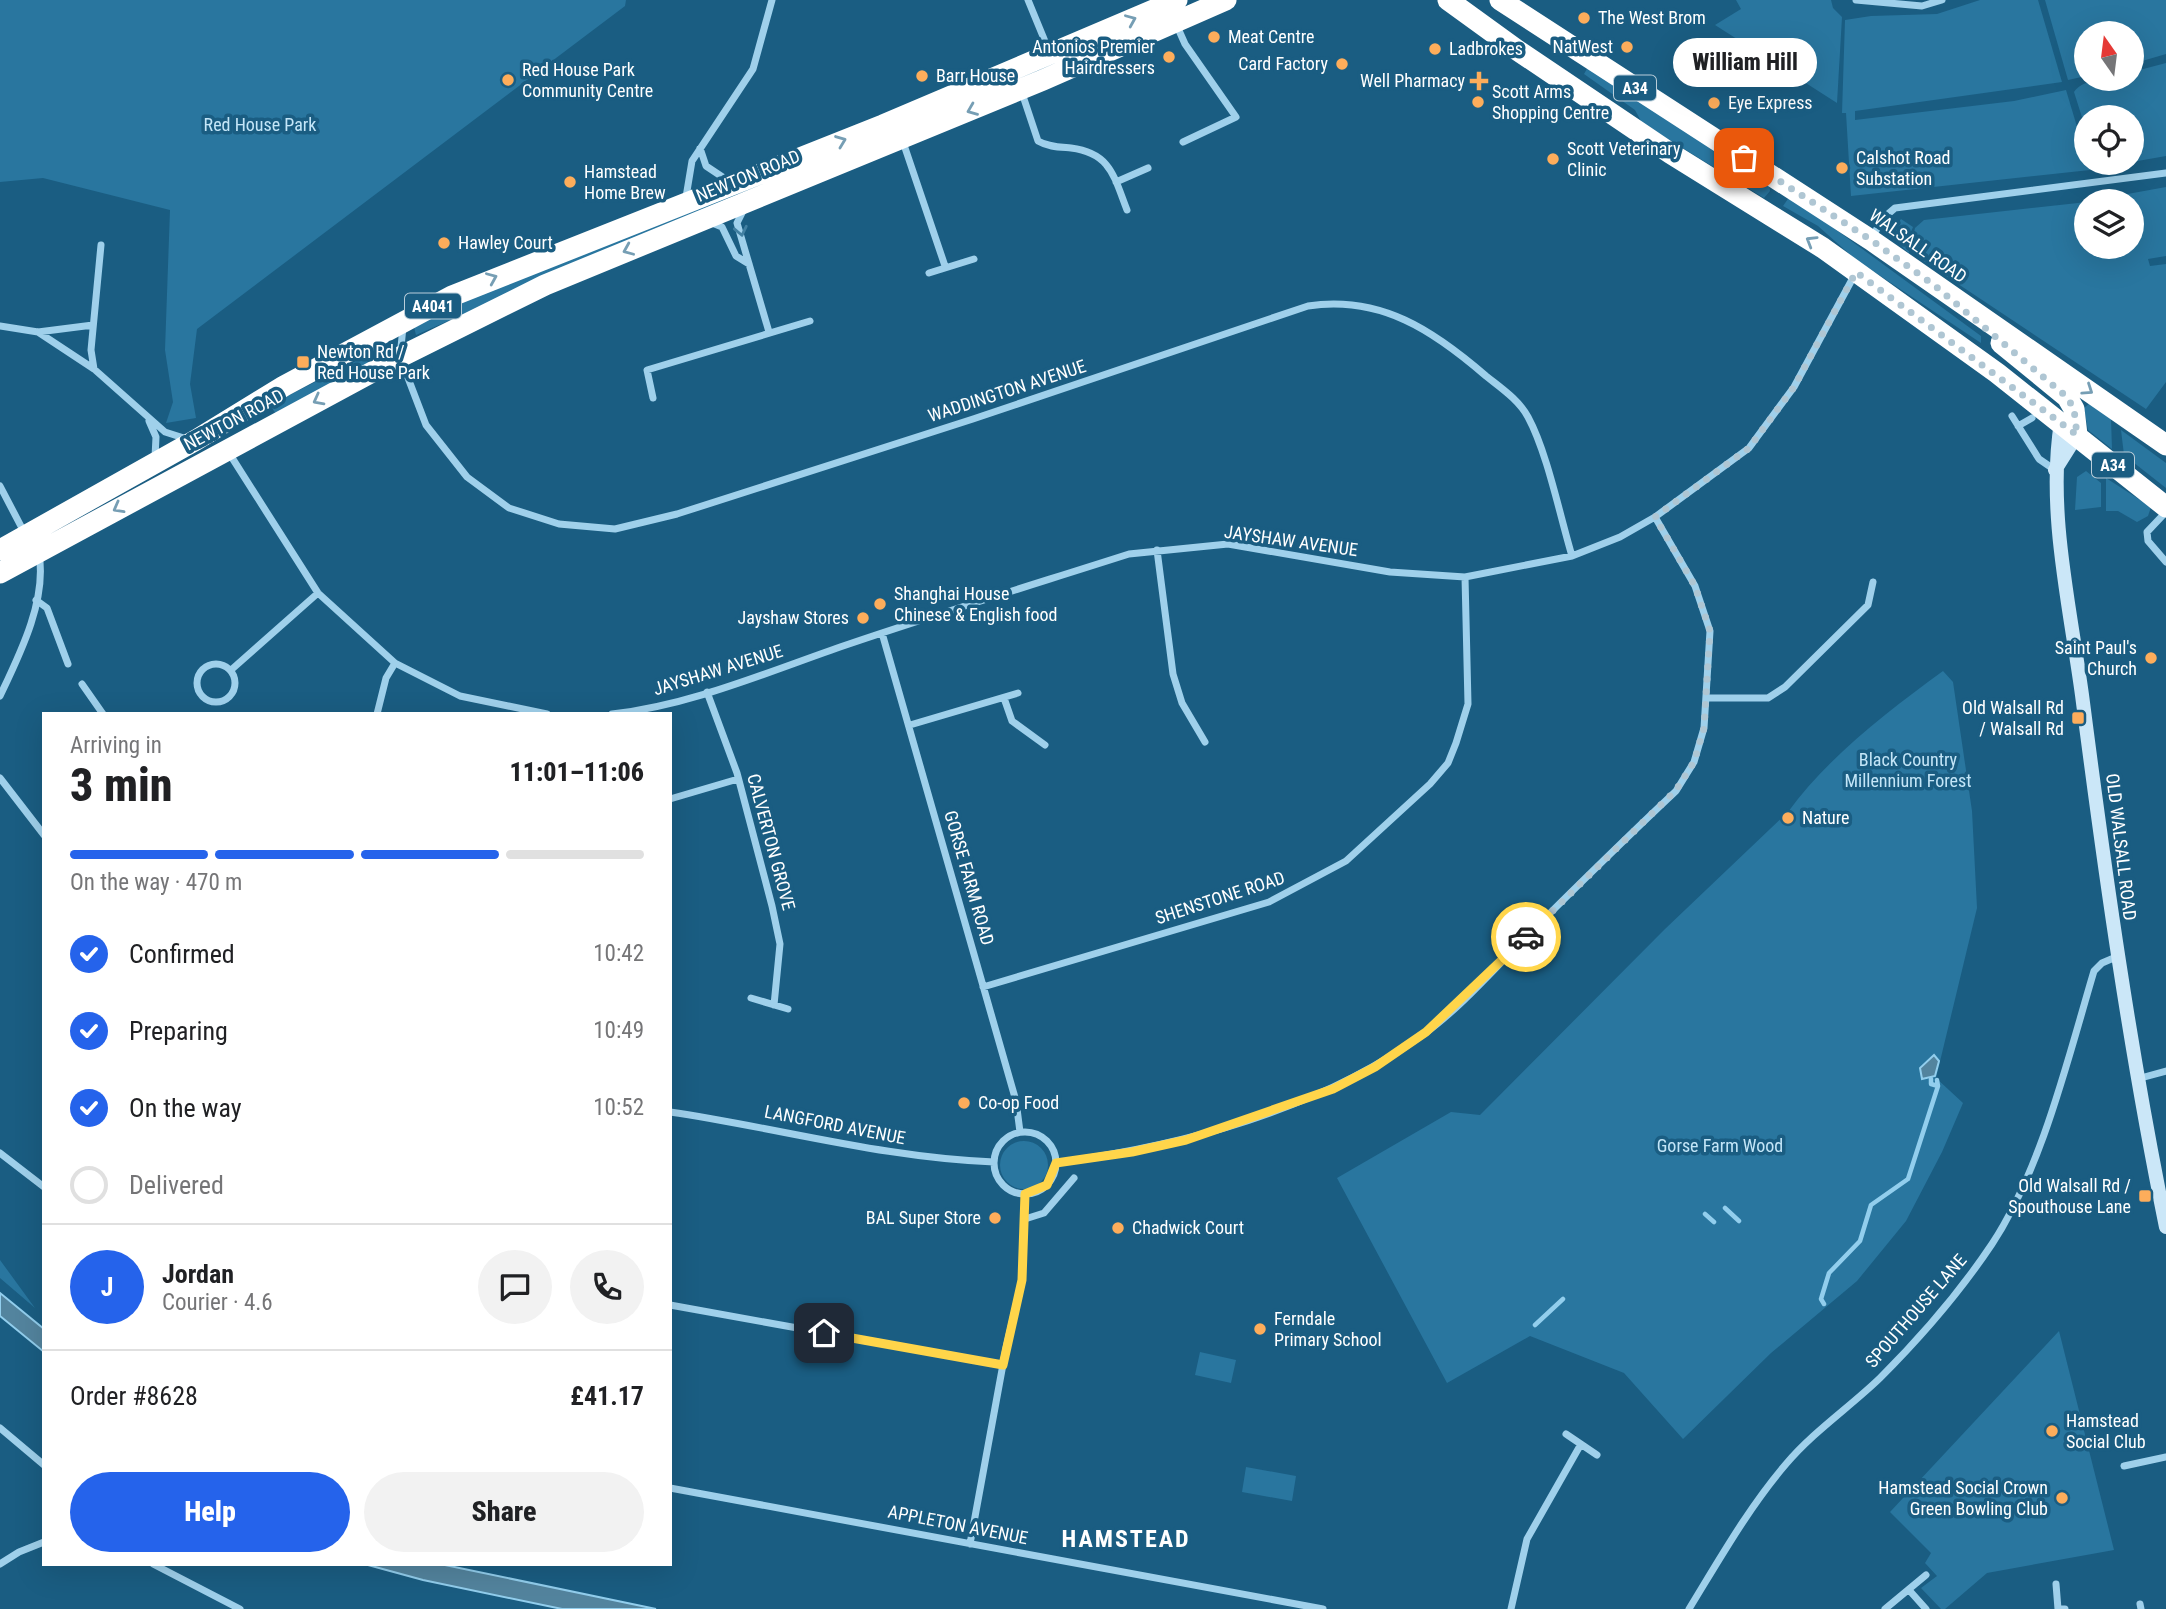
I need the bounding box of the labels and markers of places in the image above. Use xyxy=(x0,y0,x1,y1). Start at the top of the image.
place label: The West Brom xyxy=(1598,7,1706,28)
marker: The West Brom xyxy=(1576,10,1592,26)
place label: Meat Centre xyxy=(1228,26,1315,47)
marker: Meat Centre xyxy=(1206,29,1222,45)
place label: Antonios Premier Hairdressers xyxy=(1032,36,1156,78)
place label: NatWest xyxy=(1552,36,1613,57)
place label: Ladbrokes xyxy=(1449,38,1523,59)
marker: NatWest xyxy=(1619,39,1635,55)
callout: William Hill xyxy=(1672,39,1816,88)
marker: Ladbrokes xyxy=(1427,41,1443,57)
marker: Antonios Premier Hairdressers xyxy=(1161,49,1177,65)
place label: Card Factory xyxy=(1238,53,1328,74)
marker: Card Factory xyxy=(1334,56,1350,72)
place label: Red House Park Community Centre xyxy=(522,59,653,101)
place label: Barr House xyxy=(936,65,1015,86)
marker: Barr House xyxy=(914,68,930,84)
place label: Well Pharmacy xyxy=(1360,70,1466,91)
marker: Red House Park Community Centre xyxy=(500,72,516,88)
marker: Well Pharmacy xyxy=(1471,73,1487,89)
place label: Scott Arms Shopping Centre xyxy=(1492,81,1609,123)
place label: Eye Express xyxy=(1728,92,1813,113)
marker: Scott Arms Shopping Centre xyxy=(1470,94,1486,110)
marker: Eye Express xyxy=(1706,95,1722,111)
pin xyxy=(1714,128,1774,188)
place label: Scott Veterinary Clinic xyxy=(1567,138,1681,180)
place label: Calshot Road Substation xyxy=(1856,147,1951,189)
marker: Scott Veterinary Clinic xyxy=(1545,151,1561,167)
marker: Calshot Road Substation xyxy=(1834,160,1850,176)
place label: Hamstead Home Brew xyxy=(584,161,666,203)
marker: Hamstead Home Brew xyxy=(562,174,578,190)
place label: Hawley Court xyxy=(458,232,553,253)
marker: Hawley Court xyxy=(436,235,452,251)
place label: Newton Rd / Red House Park xyxy=(317,341,430,383)
marker: Newton Rd / Red House Park xyxy=(295,354,311,370)
place label: Shanghai House Chinese & English food xyxy=(894,583,1057,625)
marker: Shanghai House Chinese & English food xyxy=(872,596,888,612)
place label: Jayshaw Stores xyxy=(737,607,849,628)
marker: Jayshaw Stores xyxy=(855,610,871,626)
place label: Saint Paul's Church xyxy=(2055,637,2137,679)
marker: Saint Paul's Church xyxy=(2143,650,2159,666)
place label: Old Walsall Rd / Walsall Rd xyxy=(1962,697,2064,739)
marker: Old Walsall Rd / Walsall Rd xyxy=(2070,710,2086,726)
place label: Nature xyxy=(1802,807,1850,828)
marker: Nature xyxy=(1780,810,1796,826)
place label: Co-op Food xyxy=(978,1092,1059,1113)
marker: Co-op Food xyxy=(956,1095,972,1111)
place label: Old Walsall Rd / Spouthouse Lane xyxy=(2008,1175,2131,1217)
marker: Old Walsall Rd / Spouthouse Lane xyxy=(2137,1188,2153,1204)
place label: BAL Super Store xyxy=(866,1207,981,1228)
marker: BAL Super Store xyxy=(987,1210,1003,1226)
place label: Chadwick Court xyxy=(1132,1217,1244,1238)
marker: Chadwick Court xyxy=(1110,1220,1126,1236)
pin xyxy=(794,1303,854,1363)
place label: Ferndale Primary School xyxy=(1274,1308,1382,1350)
marker: Ferndale Primary School xyxy=(1252,1321,1268,1337)
place label: Hamstead Social Club xyxy=(2066,1410,2146,1452)
marker: Hamstead Social Club xyxy=(2044,1423,2060,1439)
place label: Hamstead Social Crown Green Bowling Club xyxy=(1878,1477,2048,1519)
marker: Hamstead Social Crown Green Bowling Club xyxy=(2054,1490,2070,1506)

